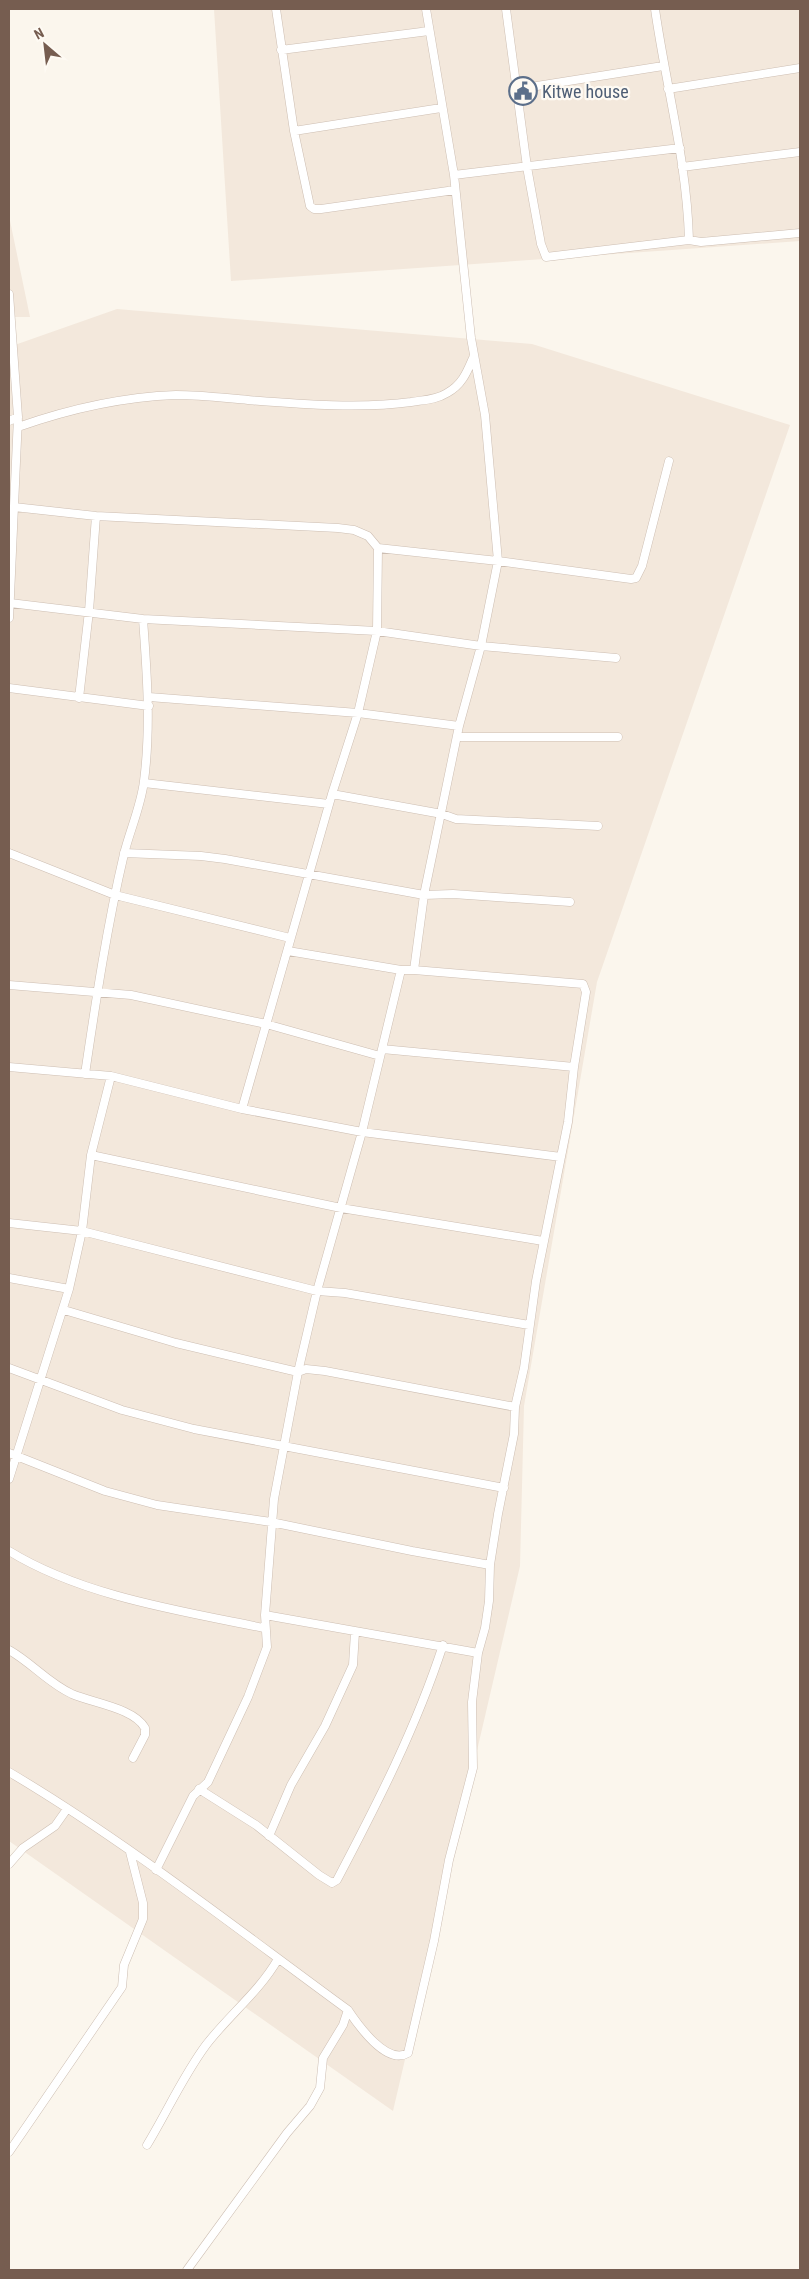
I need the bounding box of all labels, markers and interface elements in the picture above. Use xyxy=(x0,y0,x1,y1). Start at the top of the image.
north arrow xyxy=(20,20,70,70)
text: N xyxy=(31,24,46,43)
public building icon: Kitwe house xyxy=(508,76,538,106)
place label: Kitwe house xyxy=(542,81,629,102)

